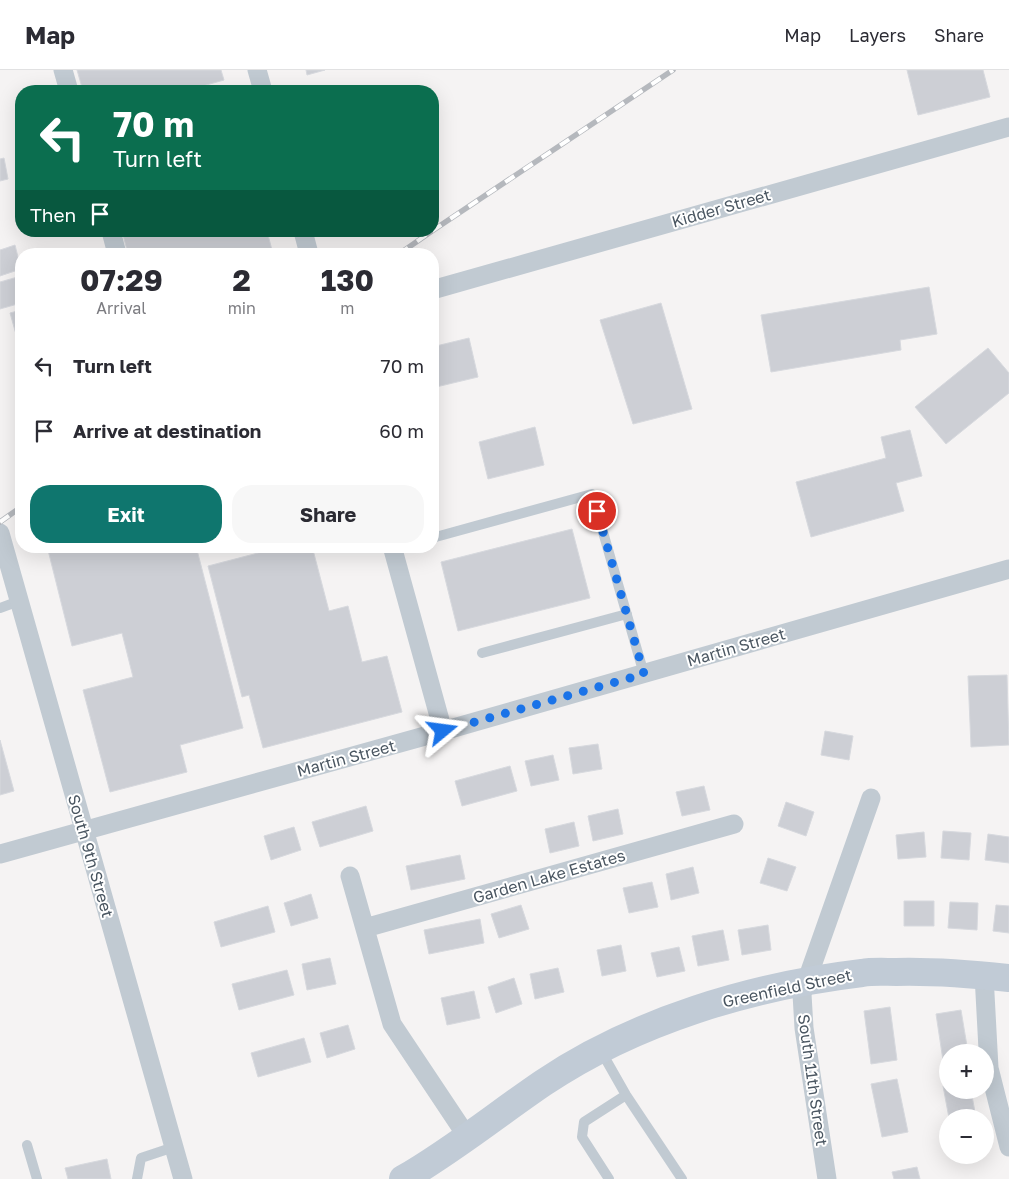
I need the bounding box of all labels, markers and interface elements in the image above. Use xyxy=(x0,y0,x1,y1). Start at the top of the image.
text: Map xyxy=(25,20,75,49)
text: Map xyxy=(784,24,821,46)
text: Layers xyxy=(849,24,906,46)
text: Share xyxy=(934,24,984,46)
text: 70 m xyxy=(113,103,194,145)
icon: left xyxy=(30,105,95,170)
text: Turn left xyxy=(113,145,202,172)
street label: Kidder Street xyxy=(669,184,773,232)
icon: arrive xyxy=(86,200,114,228)
text: Then xyxy=(30,203,76,226)
text: 07:29 xyxy=(80,262,163,298)
text: 2 xyxy=(233,262,251,298)
text: 130 xyxy=(321,262,374,298)
text: Arrival xyxy=(96,298,146,318)
text: min xyxy=(228,298,256,318)
text: m xyxy=(340,298,355,318)
icon: left xyxy=(30,352,58,380)
text: Turn left xyxy=(73,354,152,377)
text: 70 m xyxy=(381,354,424,377)
icon: arrive xyxy=(30,417,58,445)
text: Arrive at destination xyxy=(73,419,261,442)
text: 60 m xyxy=(379,419,424,442)
button: Exit xyxy=(30,485,222,543)
button: Share xyxy=(232,485,424,543)
pin xyxy=(576,490,618,532)
icon: arrive xyxy=(583,497,611,525)
street label: Martin Street xyxy=(685,623,787,671)
position arrow xyxy=(416,704,468,756)
street label: Martin Street xyxy=(295,735,397,781)
street label: South 9th Street xyxy=(64,792,118,920)
street label: Garden Lake Estates xyxy=(471,845,627,907)
street label: Greenfield Street xyxy=(721,965,853,1011)
street label: South 11th Street xyxy=(794,1013,832,1147)
map controls xyxy=(939,1044,994,1164)
button: + xyxy=(939,1044,994,1099)
button: − xyxy=(939,1109,994,1164)

